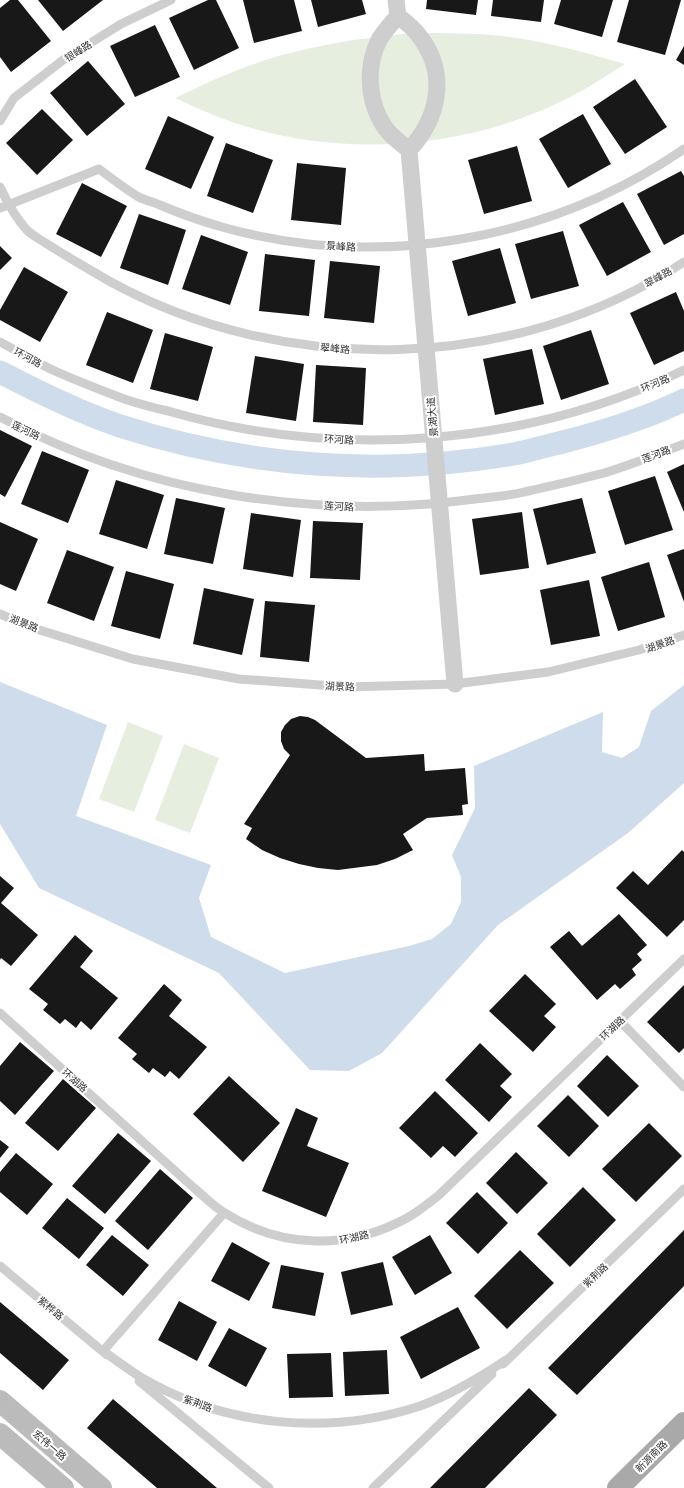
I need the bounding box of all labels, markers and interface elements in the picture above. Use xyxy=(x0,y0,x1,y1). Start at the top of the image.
street label: 银峰路 xyxy=(62,38,94,65)
street label: 景峰路 xyxy=(326,239,356,254)
street label: 翠峰路 xyxy=(642,264,675,290)
street label: 翠峰路 xyxy=(319,341,350,356)
street label: 环河路 xyxy=(11,345,44,370)
street label: 环河路 xyxy=(639,372,672,395)
street label: 景湖大道 xyxy=(424,396,441,437)
street label: 莲河路 xyxy=(9,418,42,443)
street label: 环河路 xyxy=(324,432,354,447)
street label: 莲河路 xyxy=(640,443,672,466)
street label: 莲河路 xyxy=(324,499,354,514)
street label: 湖景路 xyxy=(7,612,40,635)
street label: 湖景路 xyxy=(644,633,676,656)
street label: 湖景路 xyxy=(325,679,355,694)
street label: 环湖路 xyxy=(597,1013,628,1043)
street label: 环湖路 xyxy=(59,1066,90,1095)
street label: 环湖路 xyxy=(338,1228,370,1247)
street label: 紫荆路 xyxy=(580,1260,611,1290)
street label: 紫桦路 xyxy=(35,1294,66,1323)
street label: 紫荆路 xyxy=(182,1392,214,1415)
street label: 宏伟一路 xyxy=(30,1427,69,1463)
street label: 新源南路 xyxy=(633,1438,670,1475)

